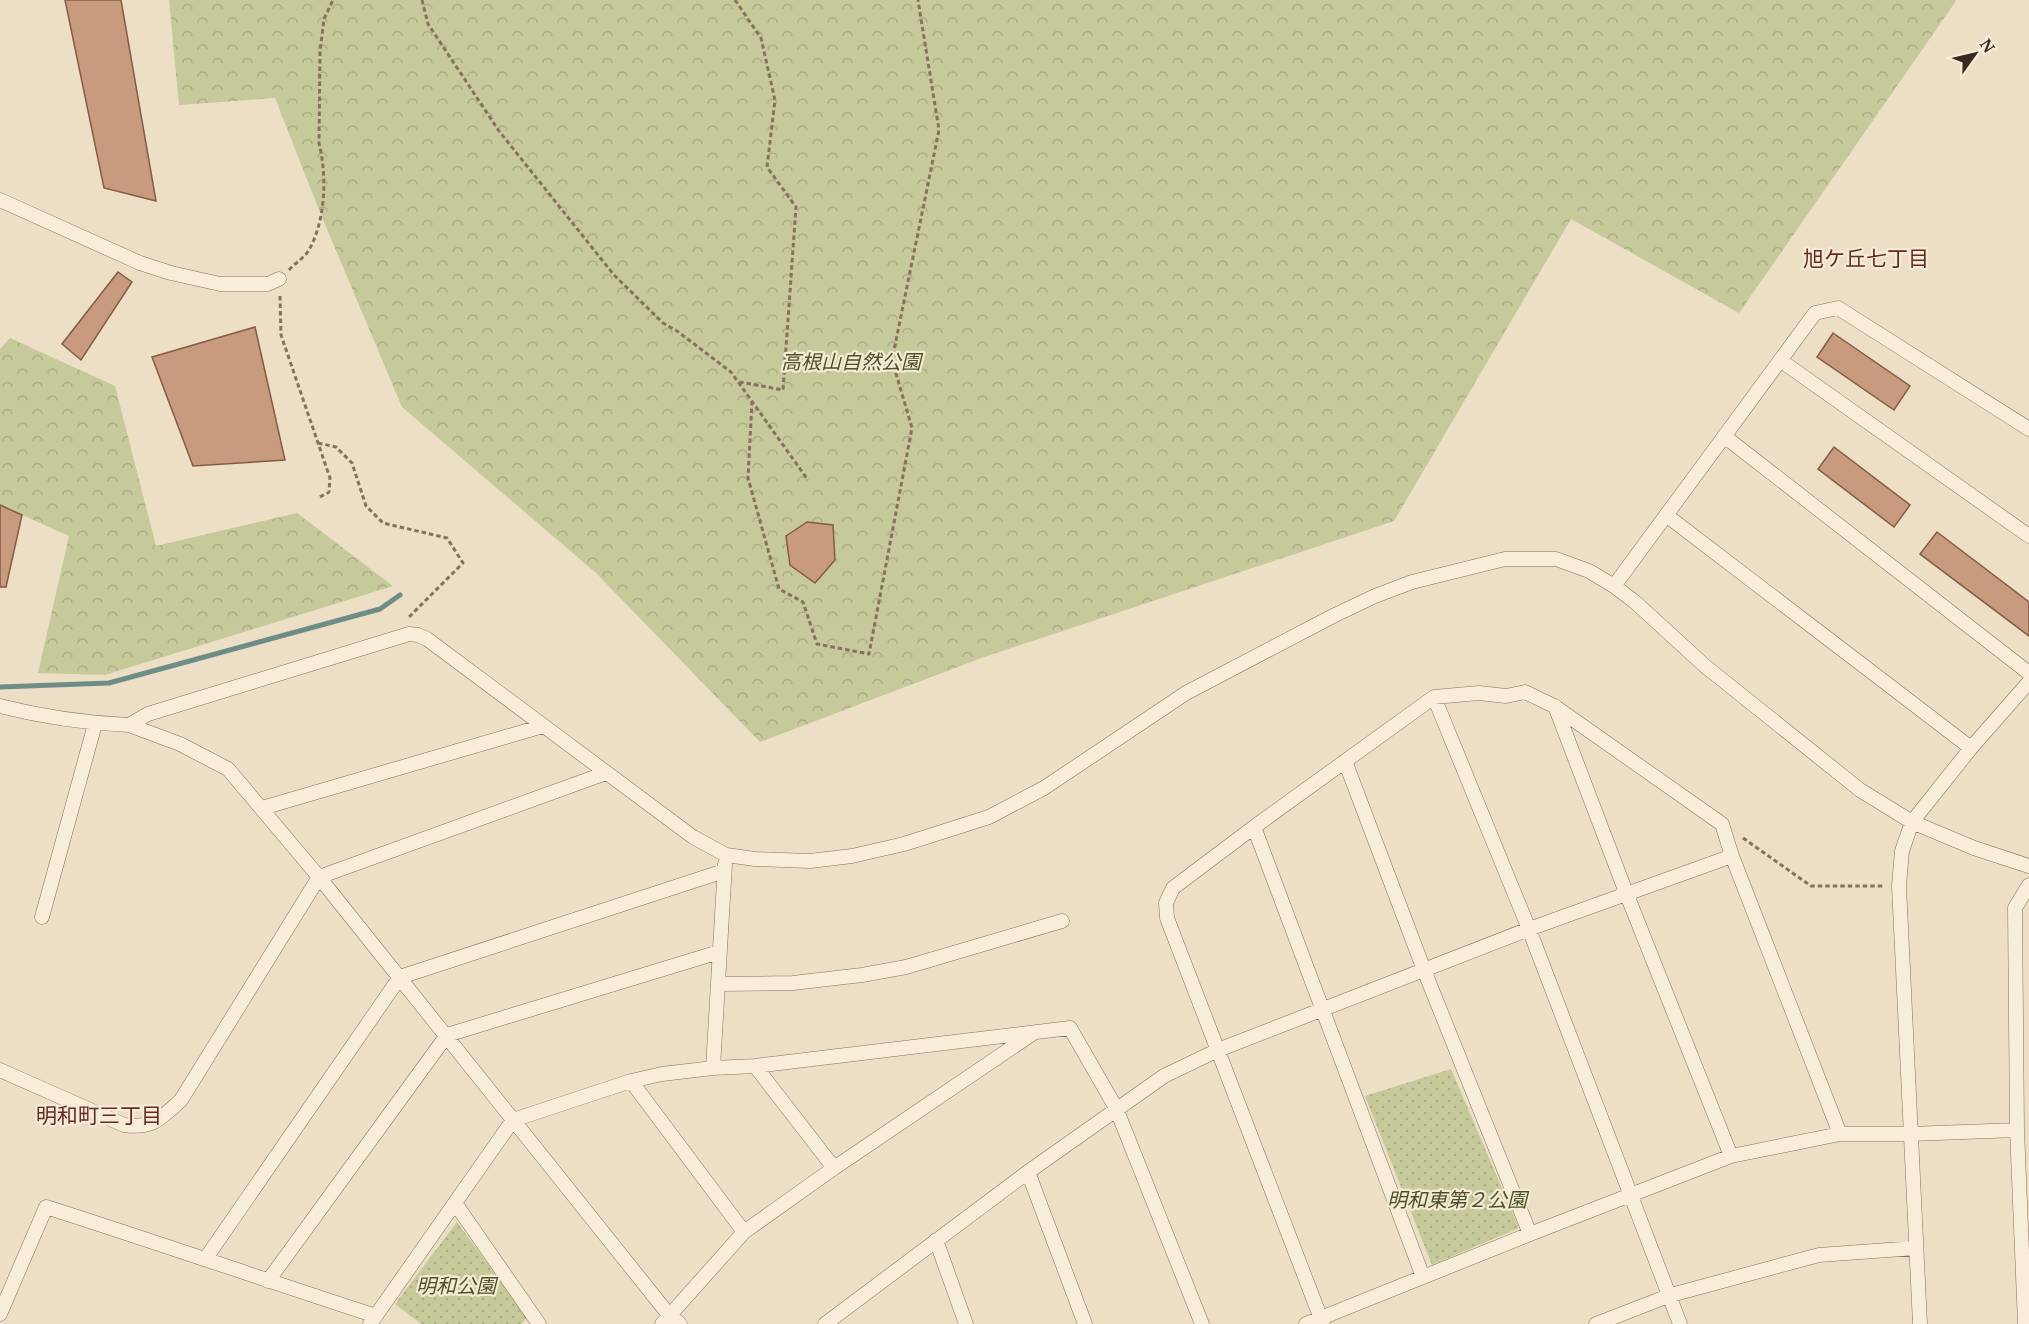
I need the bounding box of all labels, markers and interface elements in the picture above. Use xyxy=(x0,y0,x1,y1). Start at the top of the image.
north arrow xyxy=(1945,24,2005,84)
text: N xyxy=(1975,34,2000,57)
district label: 旭ケ丘七丁目 xyxy=(1803,244,1929,272)
park label: 高根山自然公園 xyxy=(781,348,924,375)
district label: 明和町三丁目 xyxy=(36,1101,162,1129)
park label: 明和東第２公園 xyxy=(1387,1186,1530,1213)
park label: 明和公園 xyxy=(416,1272,499,1299)

